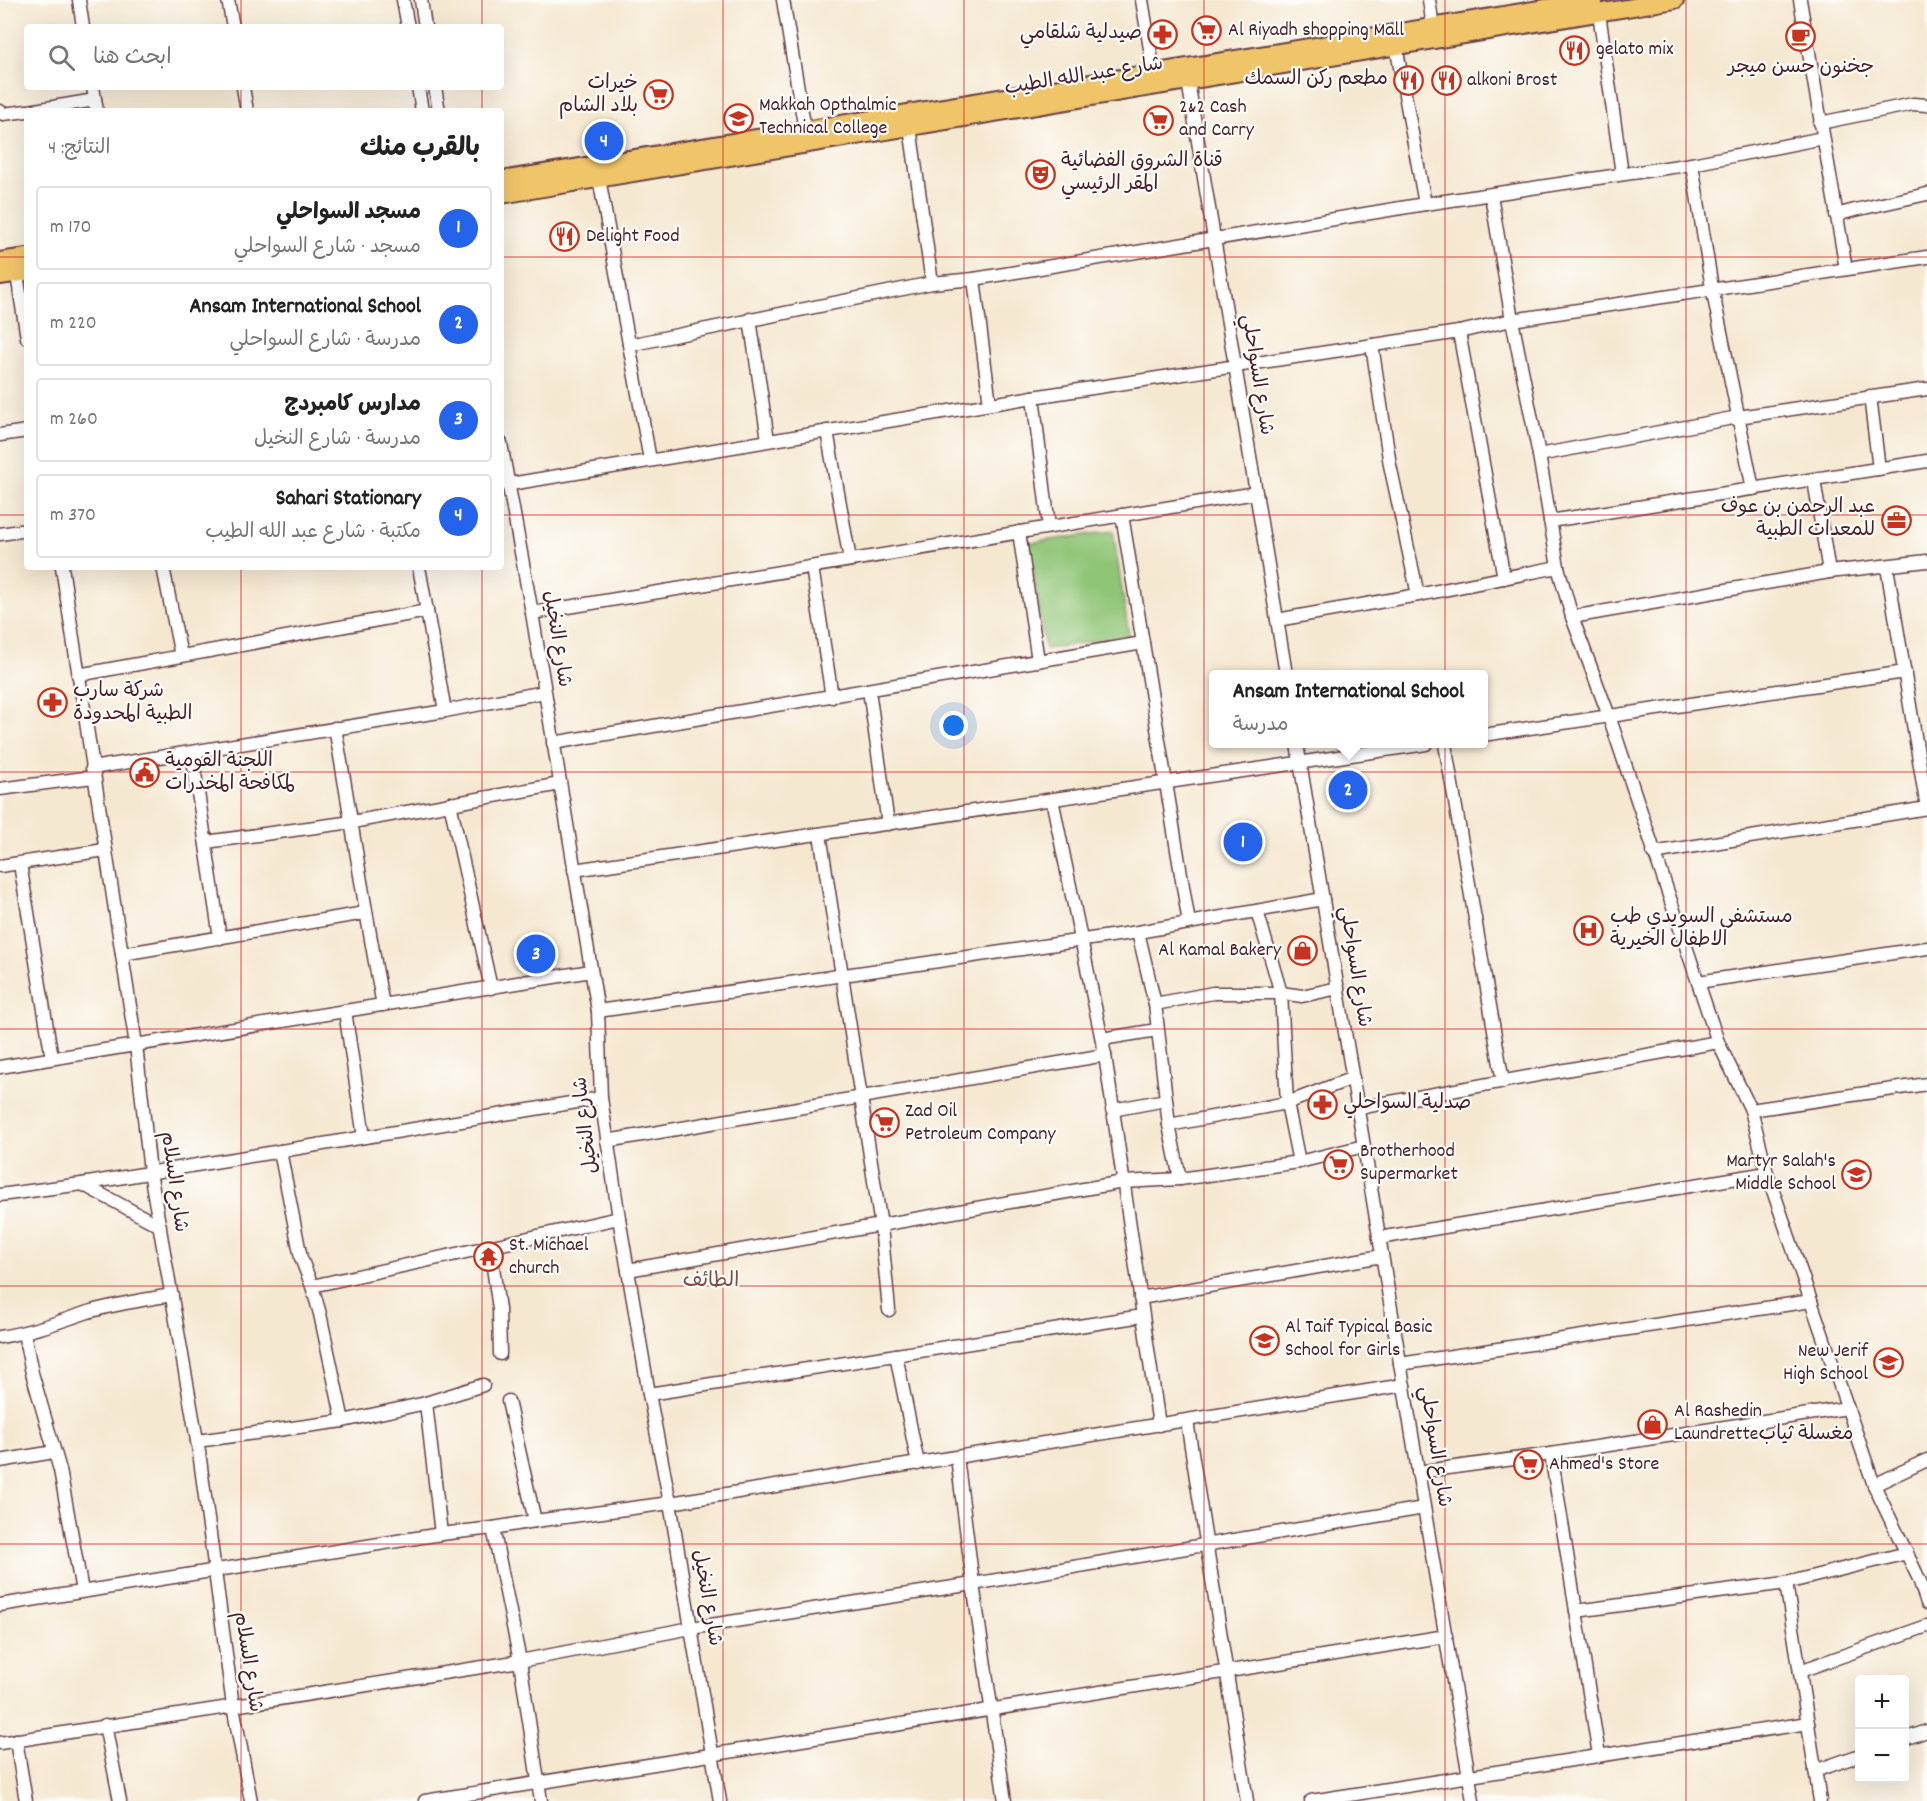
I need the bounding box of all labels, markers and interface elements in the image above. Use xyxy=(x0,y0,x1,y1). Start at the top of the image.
supermarket icon: Al Riyadh shopping Mall xyxy=(1191,15,1223,47)
place label: Al Riyadh shopping Mall xyxy=(1228,17,1404,45)
pharmacy icon: صيدلية شلقامي xyxy=(1147,18,1179,50)
place label: صيدلية شلقامي xyxy=(1020,20,1142,49)
cafe icon: جخنون حسن ميجر xyxy=(1785,21,1817,53)
search box xyxy=(24,24,504,90)
restaurant icon: gelato mix xyxy=(1559,34,1591,66)
place label: gelato mix xyxy=(1596,36,1674,64)
icon: search xyxy=(45,41,78,74)
text: ابحث هنا xyxy=(93,43,172,74)
street label: شارع عبد الله الطيب xyxy=(1003,51,1165,103)
place label: جخنون حسن ميجر xyxy=(1726,54,1874,82)
restaurant icon: مطعم ركن السمك xyxy=(1393,64,1425,96)
restaurant icon: alkoni Brost xyxy=(1430,65,1462,97)
place label: مطعم ركن السمك xyxy=(1244,66,1388,94)
place label: alkoni Brost xyxy=(1467,67,1557,95)
place label: خيرات بلاد الشام xyxy=(559,70,638,121)
supermarket icon: خيرات بلاد الشام xyxy=(643,79,675,111)
place label: Makkah Opthalmic Technical College xyxy=(759,92,896,143)
place label: 2&2 Cash and Carry xyxy=(1179,94,1255,145)
school or university icon: Makkah Opthalmic Technical College xyxy=(722,102,754,134)
supermarket icon: 2&2 Cash and Carry xyxy=(1142,104,1174,136)
pin: 4 xyxy=(584,118,624,164)
text: بالقرب منك xyxy=(360,131,480,168)
text: النتائج: 4 xyxy=(48,135,110,163)
place label: قناة الشروق الفضائية المقر الرئيسي xyxy=(1061,148,1223,200)
theatre icon: قناة الشروق الفضائية المقر الرئيسي xyxy=(1024,158,1056,190)
text: مسجد السواحلي xyxy=(276,198,421,229)
text: 170 m xyxy=(50,214,91,242)
text: 1 xyxy=(456,214,461,242)
restaurant icon: Delight Food xyxy=(549,221,581,253)
place label: Delight Food xyxy=(586,223,680,251)
text: مسجد · شارع السواحلي xyxy=(234,234,421,262)
text: Ansam International School xyxy=(190,292,421,323)
text: 220 m xyxy=(50,310,97,338)
text: 2 xyxy=(454,310,463,338)
street label: شارع السواحلي xyxy=(1232,313,1279,438)
text: مدرسة · شارع السواحلي xyxy=(229,327,421,355)
text: مدارس كامبردج xyxy=(284,390,421,421)
text: 260 m xyxy=(50,406,98,434)
text: 3 xyxy=(454,406,463,434)
text: مدرسة · شارع النخيل xyxy=(254,426,421,454)
text: Sahari Stationary xyxy=(276,484,421,515)
place label: عبد الرحمن بن عوف للمعدات الطبية xyxy=(1721,494,1875,545)
text: 370 m xyxy=(50,502,96,530)
text: 4 xyxy=(454,502,463,530)
office icon: عبد الرحمن بن عوف للمعدات الطبية xyxy=(1880,504,1912,536)
text: مكتبة · شارع عبد الله الطيب xyxy=(205,519,421,547)
street label: شارع النخيل xyxy=(535,589,577,689)
popup xyxy=(1209,670,1488,748)
text: Ansam International School xyxy=(1233,677,1464,708)
place label: شركة سارب الطبية المحدودة xyxy=(73,678,192,729)
pharmacy icon: شركة سارب الطبية المحدودة xyxy=(36,687,68,719)
your location xyxy=(939,711,968,740)
text: مدرسة xyxy=(1233,712,1289,740)
place label: اللجنة القومية لمكافحة المخدرات xyxy=(165,748,295,799)
public building icon: اللجنة القومية لمكافحة المخدرات xyxy=(128,757,160,789)
pin: 2 xyxy=(1328,768,1368,812)
pin: 1 xyxy=(1224,820,1262,864)
place label: مستشفى السويدي طب الاطفال الخيرية xyxy=(1610,904,1793,955)
street label: شارع السواحلي xyxy=(1330,905,1377,1030)
hospital icon: مستشفى السويدي طب الاطفال الخيرية xyxy=(1573,914,1605,946)
pin: 3 xyxy=(516,932,556,976)
shop icon: Al Kamal Bakery xyxy=(1286,935,1318,967)
place label: Al Kamal Bakery xyxy=(1158,937,1282,965)
street label: شارع النخيل xyxy=(567,1075,607,1175)
pharmacy icon: صدلية السواحلي xyxy=(1306,1088,1338,1120)
place label: صدلية السواحلي xyxy=(1343,1090,1471,1119)
place label: Zad Oil Petroleum Company xyxy=(905,1098,1056,1149)
supermarket icon: Zad Oil Petroleum Company xyxy=(868,1107,900,1139)
street label: شارع السلام xyxy=(152,1130,194,1234)
place label: Brotherhood Supermarket xyxy=(1360,1138,1458,1189)
supermarket icon: Brotherhood Supermarket xyxy=(1323,1148,1355,1180)
place label: Martyr Salah's Middle School xyxy=(1726,1148,1836,1199)
school or university icon: Martyr Salah's Middle School xyxy=(1841,1158,1873,1190)
place label: St. Michael church xyxy=(509,1232,589,1283)
temple icon: St. Michael church xyxy=(472,1241,504,1273)
district label: الطائف xyxy=(683,1267,739,1297)
place label: Al Taif Typical Basic School for Girls xyxy=(1285,1314,1433,1365)
school or university icon: Al Taif Typical Basic School for Girls xyxy=(1248,1324,1280,1356)
place label: New Jerif High School xyxy=(1783,1338,1869,1389)
school or university icon: New Jerif High School xyxy=(1873,1347,1905,1379)
street label: شارع السواحلي xyxy=(1410,1385,1457,1510)
place label: Al Rashedin Laundretteمغسلة ثياب xyxy=(1674,1398,1854,1449)
shop icon: Al Rashedin Laundretteمغسلة ثياب xyxy=(1637,1408,1669,1440)
supermarket icon: Ahmed's Store xyxy=(1512,1449,1544,1481)
place label: Ahmed's Store xyxy=(1549,1451,1659,1479)
street label: شارع النخيل xyxy=(684,1548,728,1648)
street label: شارع السلام xyxy=(225,1610,269,1714)
map controls xyxy=(1855,1675,1909,1783)
button: + xyxy=(1855,1675,1909,1729)
button: − xyxy=(1855,1729,1909,1783)

